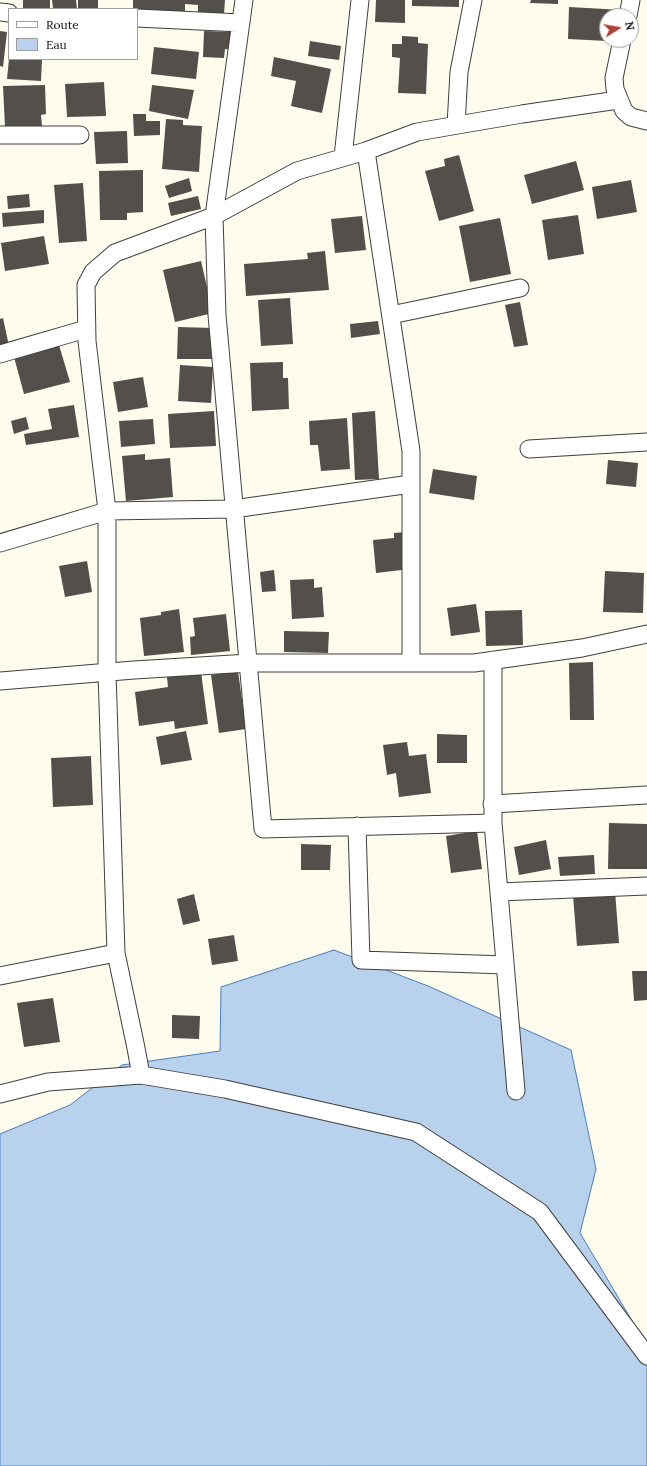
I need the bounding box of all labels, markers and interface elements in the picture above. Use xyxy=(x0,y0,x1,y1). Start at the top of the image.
legend xyxy=(8,8,138,60)
north arrow xyxy=(599,8,639,48)
text: Route xyxy=(46,17,79,32)
text: N xyxy=(622,20,637,31)
text: Eau xyxy=(46,37,67,52)

